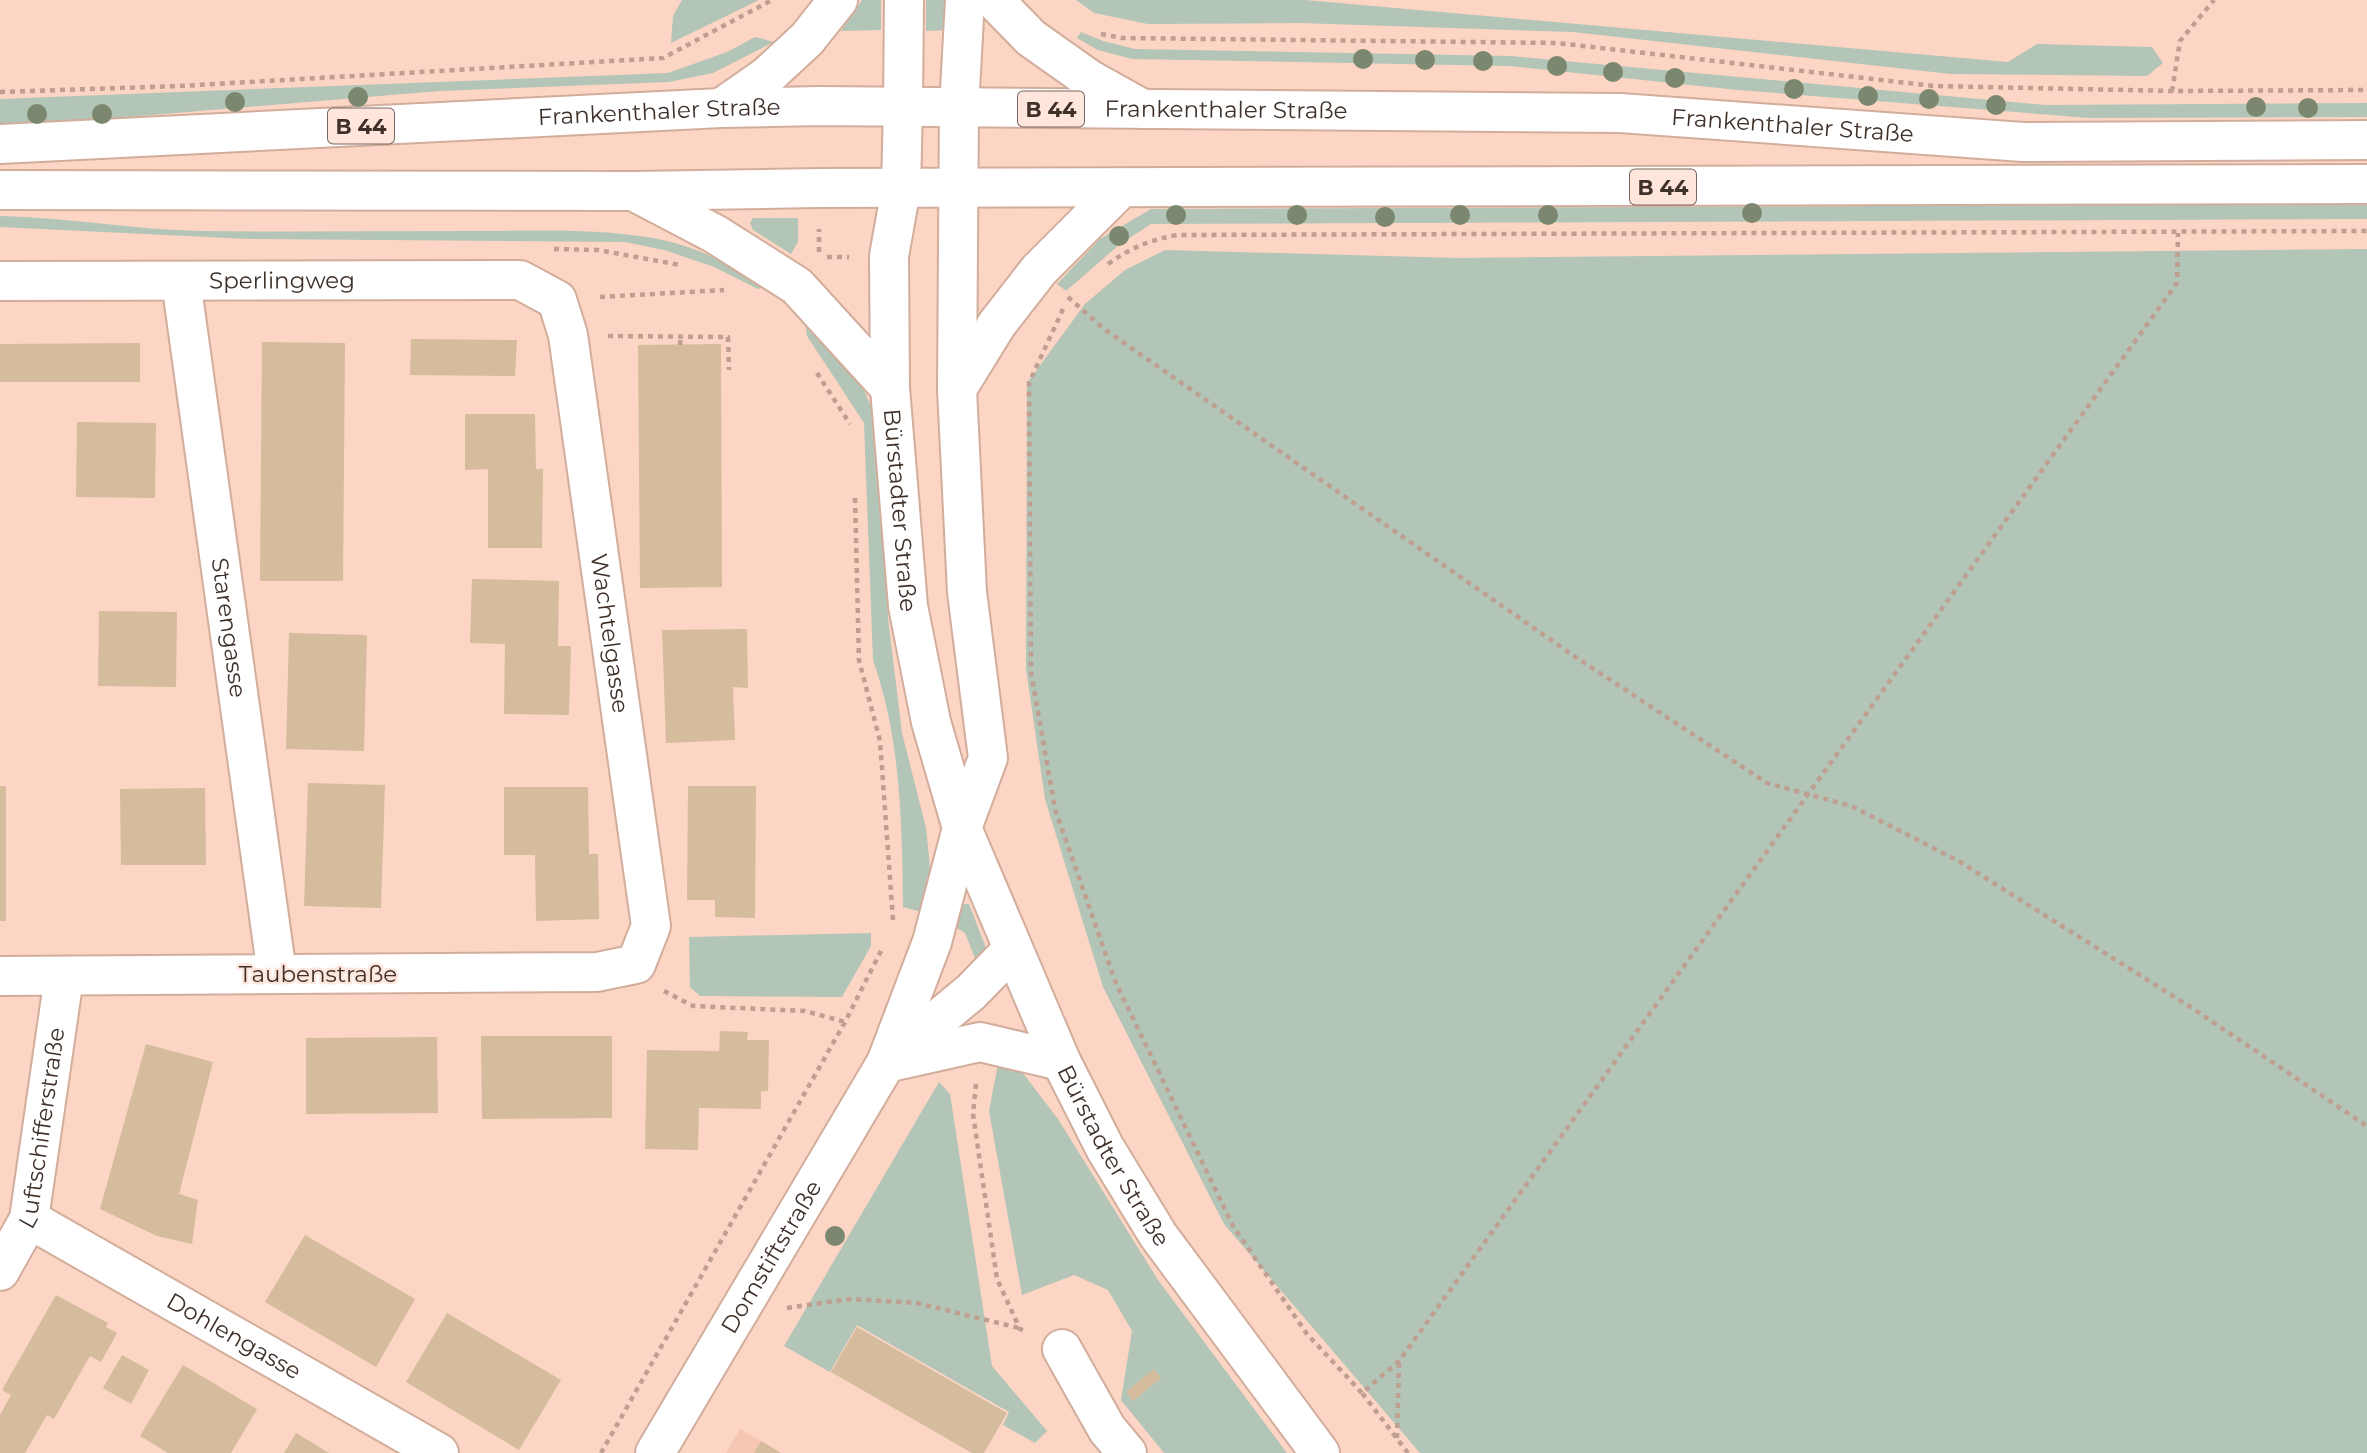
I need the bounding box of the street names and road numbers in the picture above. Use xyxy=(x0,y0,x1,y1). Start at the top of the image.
road number: B 44 xyxy=(1018,92,1084,126)
street label: Frankenthaler Straße xyxy=(537,93,781,131)
street label: Frankenthaler Straße xyxy=(1104,94,1348,125)
street label: Frankenthaler Straße xyxy=(1670,103,1915,148)
road number: B 44 xyxy=(328,108,394,144)
road number: B 44 xyxy=(1630,170,1696,204)
street label: Sperlingweg xyxy=(209,266,355,295)
street label: Bürstadter Straße xyxy=(878,408,922,613)
street label: Wachtelgasse xyxy=(585,552,635,715)
street label: Starengasse xyxy=(206,556,253,699)
street label: Taubenstraße xyxy=(239,960,397,988)
street label: Luftschifferstraße xyxy=(13,1026,71,1233)
street label: Bürstadter Straße xyxy=(1051,1060,1176,1252)
street label: Domstiftstraße xyxy=(715,1175,827,1339)
street label: Dohlengasse xyxy=(162,1287,306,1385)

